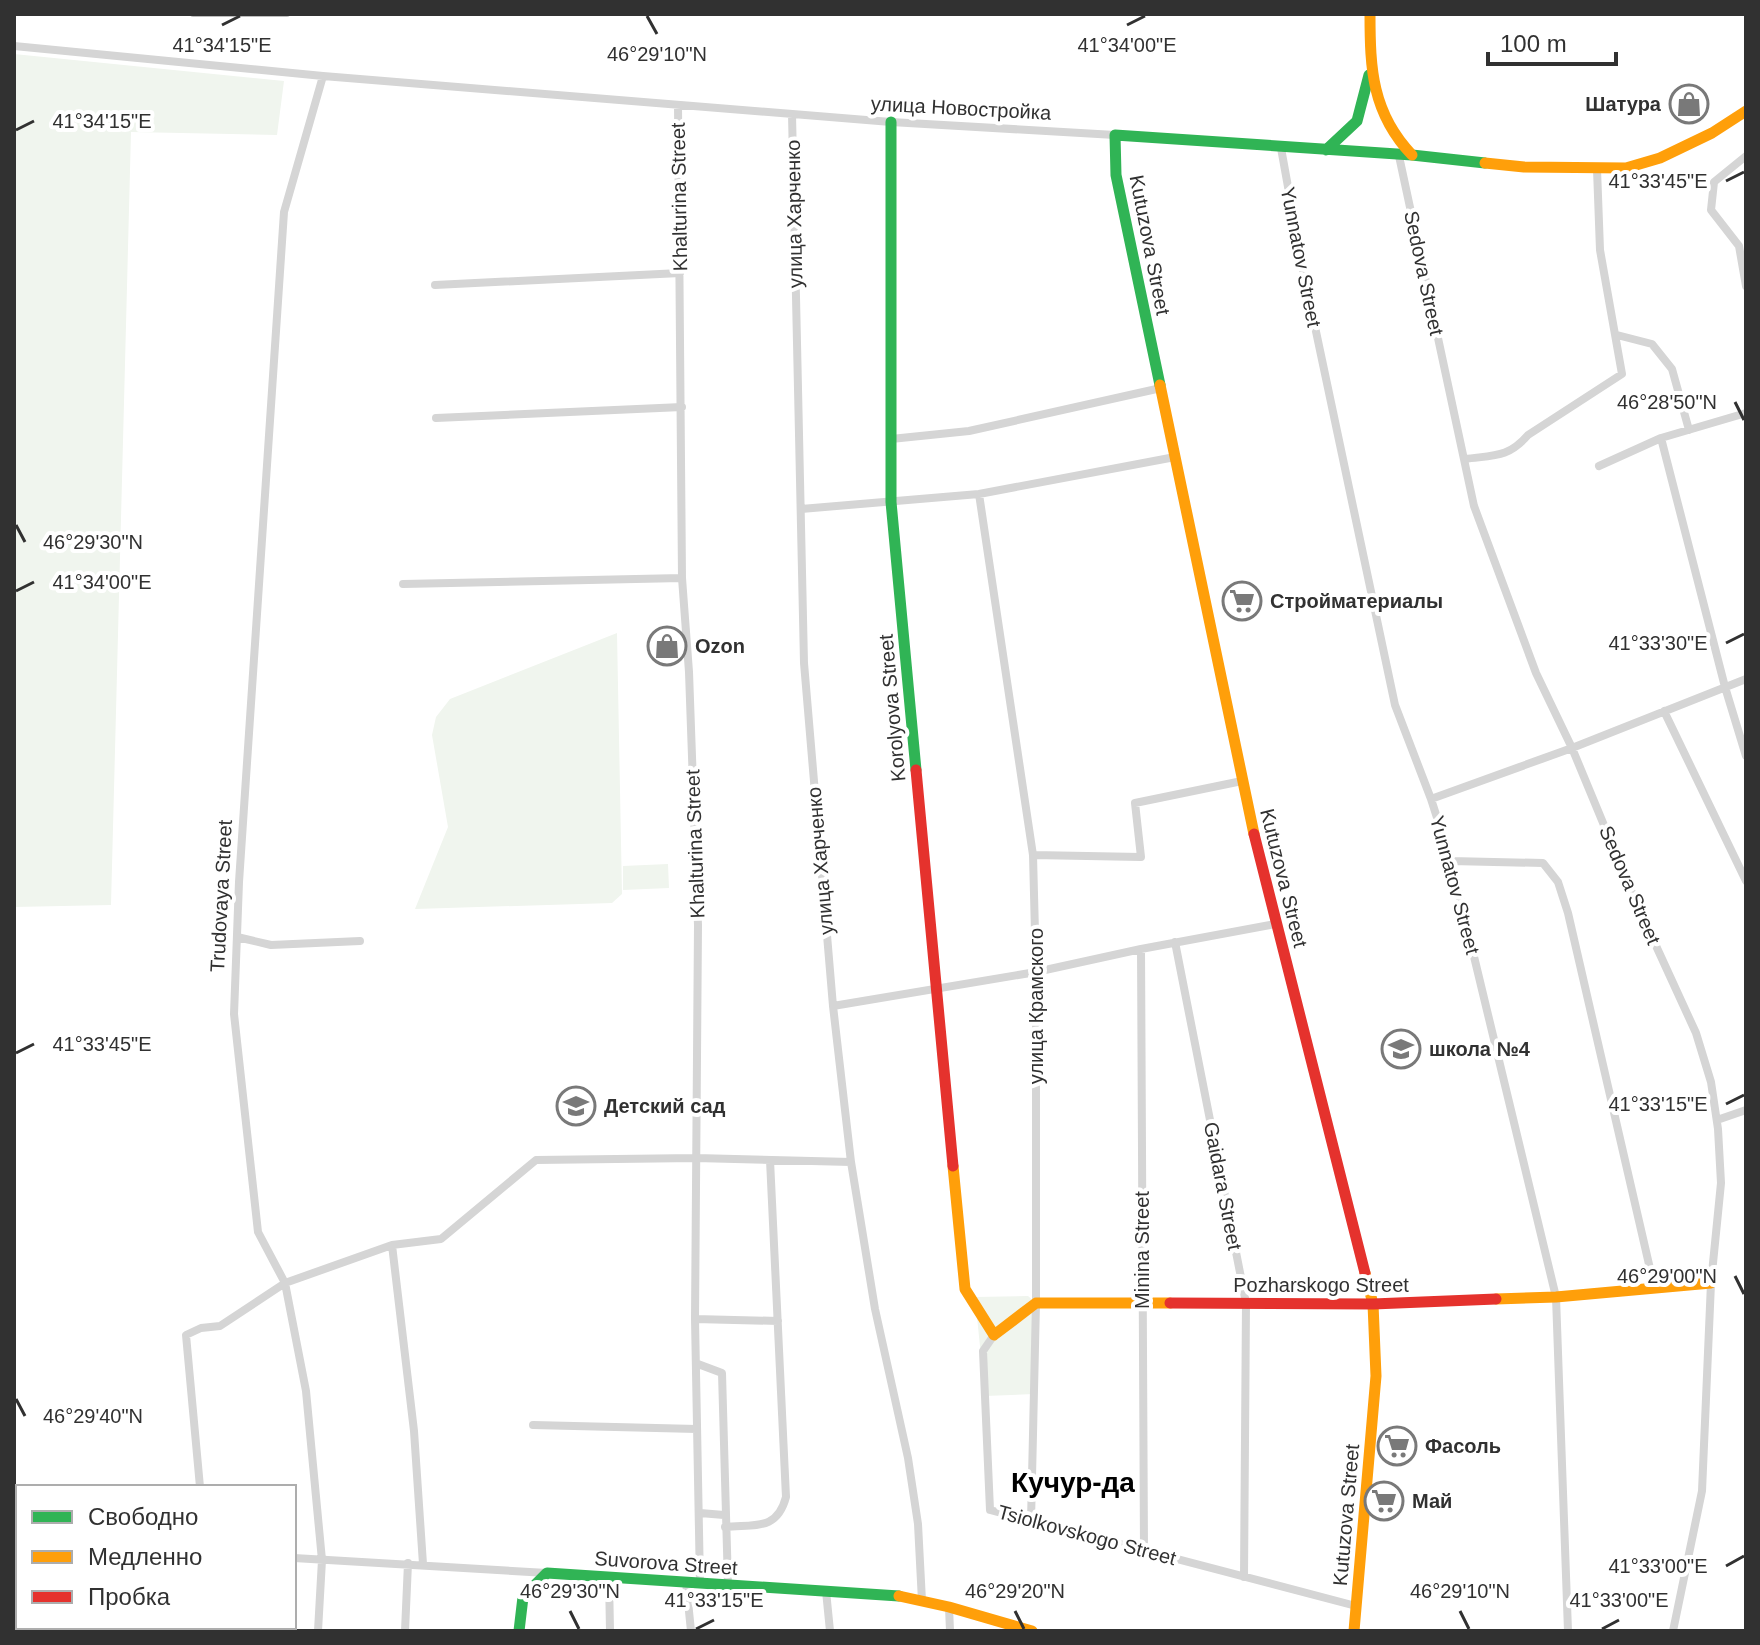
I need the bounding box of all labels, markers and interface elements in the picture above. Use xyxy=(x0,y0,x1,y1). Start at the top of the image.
scale bar xyxy=(1488,16,1616,66)
text: 100 m xyxy=(1500,30,1567,57)
text: 41°34'15"E xyxy=(173,34,272,56)
text: 41°34'00"E xyxy=(1078,34,1177,56)
text: 46°29'10"N xyxy=(607,43,707,65)
shop icon: Шатура xyxy=(1668,83,1710,125)
street label: улица Новостройка xyxy=(870,92,1053,124)
place label: Шатура xyxy=(1585,93,1662,115)
text: 41°34'15"E xyxy=(53,110,152,132)
street label: Khalturina Street xyxy=(667,122,691,272)
street label: улица Харченко xyxy=(782,140,806,288)
text: 41°33'45"E xyxy=(1609,170,1708,192)
street label: Kutuzova Street xyxy=(1126,173,1174,317)
street label: Yunnatov Street xyxy=(1277,185,1325,329)
street label: Sedova Street xyxy=(1400,209,1448,338)
text: 46°28'50"N xyxy=(1617,391,1717,413)
text: 46°29'30"N xyxy=(43,531,143,553)
text: 41°34'00"E xyxy=(53,571,152,593)
supermarket icon: Стройматериалы xyxy=(1221,580,1263,622)
place label: Стройматериалы xyxy=(1270,590,1443,612)
shop icon: Ozon xyxy=(646,625,688,667)
text: 41°33'30"E xyxy=(1609,632,1708,654)
street label: Korolyova Street xyxy=(875,633,909,783)
place label: Ozon xyxy=(695,635,745,657)
street label: Khalturina Street xyxy=(681,769,709,919)
street label: улица Харченко xyxy=(803,786,837,936)
street label: Kutuzova Street xyxy=(1256,806,1312,950)
street label: Yunnatov Street xyxy=(1426,813,1484,957)
street label: Trudovaya Street xyxy=(206,819,236,973)
street label: Sedova Street xyxy=(1595,822,1665,948)
street label: улица Крамского xyxy=(1025,928,1047,1084)
school or university icon: школа №4 xyxy=(1380,1028,1422,1070)
text: 41°33'45"E xyxy=(53,1033,152,1055)
place label: школа №4 xyxy=(1429,1038,1531,1060)
school or university icon: Детский сад xyxy=(555,1085,597,1127)
text: 41°33'15"E xyxy=(1609,1093,1708,1115)
place label: Детский сад xyxy=(604,1095,726,1117)
street label: Gaidara Street xyxy=(1200,1120,1246,1252)
street label: Minina Street xyxy=(1131,1191,1153,1309)
text: 46°29'00"N xyxy=(1617,1265,1717,1287)
street label: Pozharskogo Street xyxy=(1233,1274,1409,1296)
text: 46°29'40"N xyxy=(43,1405,143,1427)
supermarket icon: Фасоль xyxy=(1376,1425,1418,1467)
place label: Фасоль xyxy=(1425,1435,1501,1457)
street label: Kutuzova Street xyxy=(1329,1443,1363,1587)
district label: Кучур-да xyxy=(1011,1467,1135,1498)
supermarket icon: Май xyxy=(1363,1480,1405,1522)
legend xyxy=(16,1485,296,1629)
place label: Май xyxy=(1412,1490,1452,1512)
street label: Tsiolkovskogo Street xyxy=(996,1501,1179,1569)
text: Свободно xyxy=(88,1503,198,1530)
text: Медленно xyxy=(88,1543,202,1570)
street label: Suvorova Street xyxy=(594,1547,739,1579)
text: 41°33'00"E xyxy=(1609,1555,1708,1577)
text: 46°29'30"N xyxy=(520,1580,620,1602)
text: 46°29'20"N xyxy=(965,1580,1065,1602)
text: 46°29'10"N xyxy=(1410,1580,1510,1602)
text: Пробка xyxy=(88,1583,171,1610)
text: 41°33'15"E xyxy=(665,1589,764,1611)
text: 41°33'00"E xyxy=(1570,1589,1669,1611)

